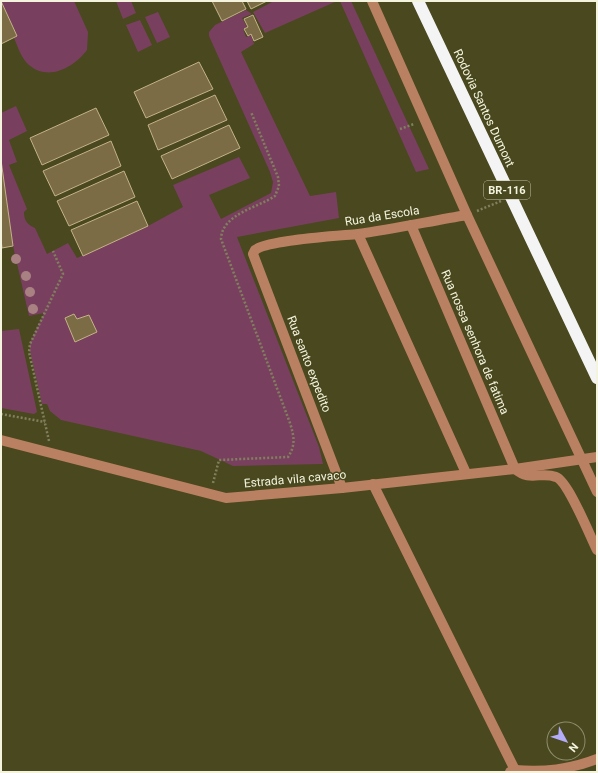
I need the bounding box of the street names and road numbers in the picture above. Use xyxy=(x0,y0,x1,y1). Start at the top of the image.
street label: Rodovia Santos Dumont xyxy=(450,47,518,169)
road number: BR-116 xyxy=(484,181,530,199)
street label: Rua da Escola xyxy=(344,203,420,229)
street label: Rua nossa senhora de fatima xyxy=(438,268,512,416)
street label: Rua santo expedito xyxy=(284,314,334,414)
street label: Estrada vila cavaco xyxy=(243,468,347,490)

